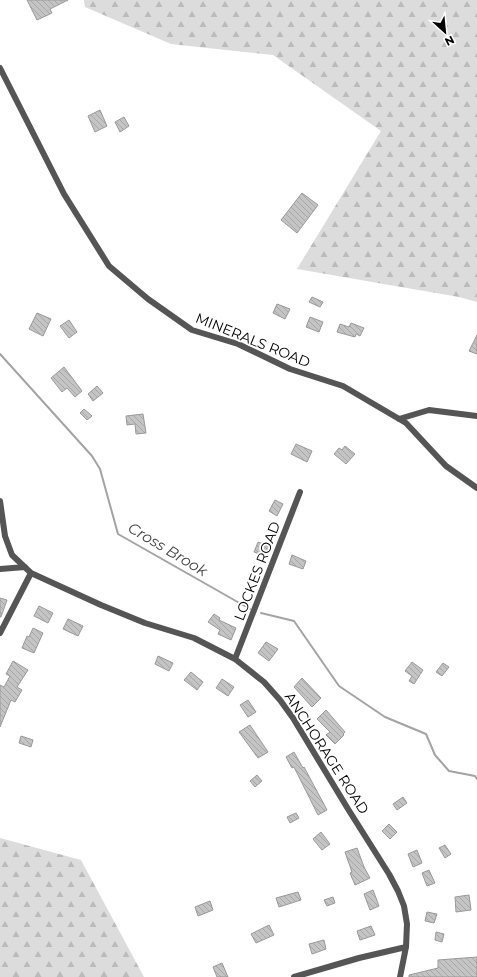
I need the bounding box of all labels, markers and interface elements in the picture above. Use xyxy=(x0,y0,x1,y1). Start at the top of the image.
north arrow xyxy=(425,12,465,52)
text: N xyxy=(442,33,457,49)
street label: MINERALS ROAD xyxy=(193,309,313,371)
water label: Cross Brook xyxy=(125,518,212,581)
street label: LOCKES ROAD xyxy=(230,519,284,623)
street label: ANCHORAGE ROAD xyxy=(281,689,373,817)

